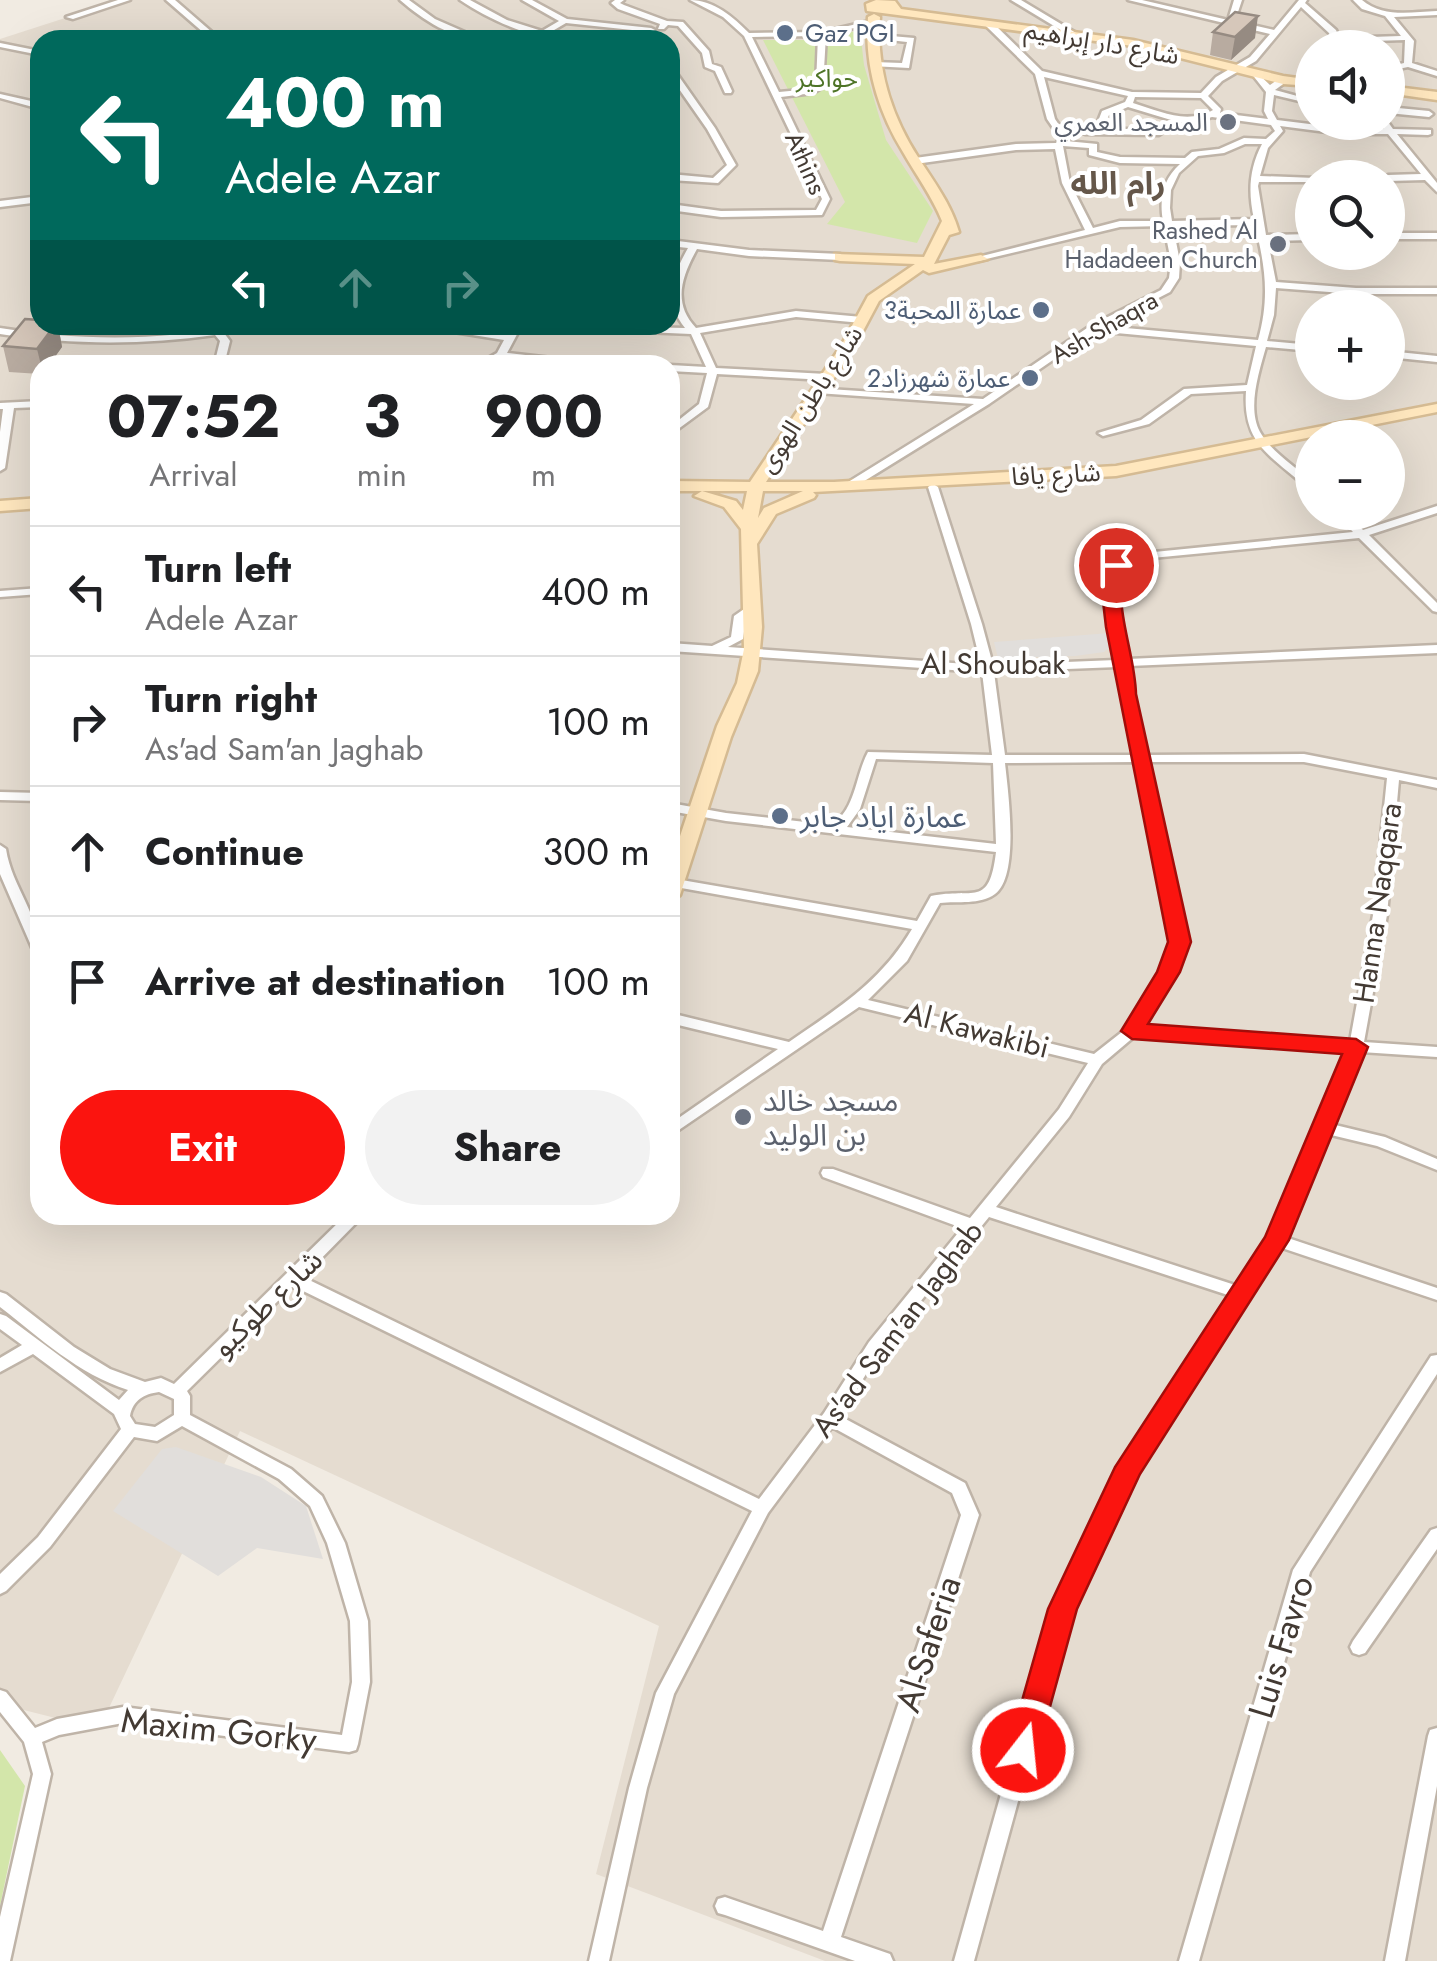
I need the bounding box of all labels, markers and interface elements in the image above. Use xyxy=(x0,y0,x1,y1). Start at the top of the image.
street label: شارع دار إبراهيم xyxy=(1022,11,1182,75)
place label: Gaz PGI xyxy=(805,15,895,51)
marker: Gaz PGI xyxy=(774,22,796,44)
map controls xyxy=(1295,30,1405,530)
button: sound xyxy=(1295,30,1405,140)
text: 400 m xyxy=(225,52,445,153)
park label: حواكير xyxy=(795,60,858,96)
icon: left xyxy=(60,70,190,200)
place label: المسجد العمري xyxy=(1054,104,1208,142)
marker: المسجد العمري xyxy=(1217,111,1239,133)
street label: Athins xyxy=(776,126,836,200)
text: Adele Azar xyxy=(225,145,440,210)
district label: رام الله xyxy=(1070,160,1166,208)
button: search xyxy=(1295,160,1405,270)
place label: Rashed Al Hadadeen Church xyxy=(1065,212,1258,277)
marker: Rashed Al Hadadeen Church xyxy=(1267,233,1289,255)
icon: left xyxy=(223,260,278,315)
icon: ahead xyxy=(328,260,383,315)
icon: right xyxy=(433,260,488,315)
street label: Ash-Shaqra xyxy=(1044,282,1164,372)
button: + xyxy=(1295,290,1405,400)
place label: عمارة المحبة3 xyxy=(884,292,1021,328)
marker: عمارة المحبة3 xyxy=(1030,299,1052,321)
street label: شارع باطن الهوى xyxy=(749,318,872,480)
place label: عمارة شهرزاد2 xyxy=(867,360,1010,396)
marker: عمارة شهرزاد2 xyxy=(1019,367,1041,389)
text: 07:52 xyxy=(107,373,280,460)
text: 3 xyxy=(363,373,400,460)
text: 900 xyxy=(484,373,603,460)
button: − xyxy=(1295,420,1405,530)
text: Arrival xyxy=(149,452,238,498)
text: min xyxy=(357,452,407,498)
text: m xyxy=(531,452,556,498)
street label: شارع يافا xyxy=(1010,454,1102,495)
pin xyxy=(1074,523,1159,608)
icon: arrive xyxy=(1089,538,1144,593)
text: Turn left xyxy=(145,541,291,596)
icon: left xyxy=(60,564,115,619)
text: 400 m xyxy=(541,564,650,619)
text: Adele Azar xyxy=(145,596,298,642)
street label: Al Shoubak xyxy=(921,642,1066,685)
text: Turn right xyxy=(145,671,317,726)
icon: right xyxy=(60,694,115,749)
text: 100 m xyxy=(546,694,650,749)
text: As'ad Sam'an Jaghab xyxy=(145,726,424,772)
place label: عمارة اياد جابر xyxy=(799,795,967,838)
street label: Hanna Naqqara xyxy=(1342,800,1412,1006)
marker: عمارة اياد جابر xyxy=(769,805,791,827)
icon: ahead xyxy=(60,824,115,879)
text: Continue xyxy=(145,824,304,879)
text: 300 m xyxy=(543,824,650,879)
icon: arrive xyxy=(60,954,115,1009)
text: Arrive at destination xyxy=(145,954,506,1009)
text: 100 m xyxy=(546,954,650,1009)
street label: Al Kawakibi xyxy=(900,991,1054,1069)
place label: مسجد خالد بن الوليد xyxy=(763,1079,898,1156)
button: Exit xyxy=(60,1090,345,1205)
button: Share xyxy=(365,1090,650,1205)
marker: مسجد خالد بن الوليد xyxy=(732,1106,754,1128)
street label: As'ad Sam'an Jaghab xyxy=(801,1212,993,1446)
street label: شارع طوكيو xyxy=(202,1239,333,1368)
street label: Al-Saferia xyxy=(883,1569,973,1719)
street label: Luis Favro xyxy=(1236,1570,1326,1724)
street label: Maxim Gorky xyxy=(119,1695,320,1765)
position arrow xyxy=(971,1698,1075,1802)

